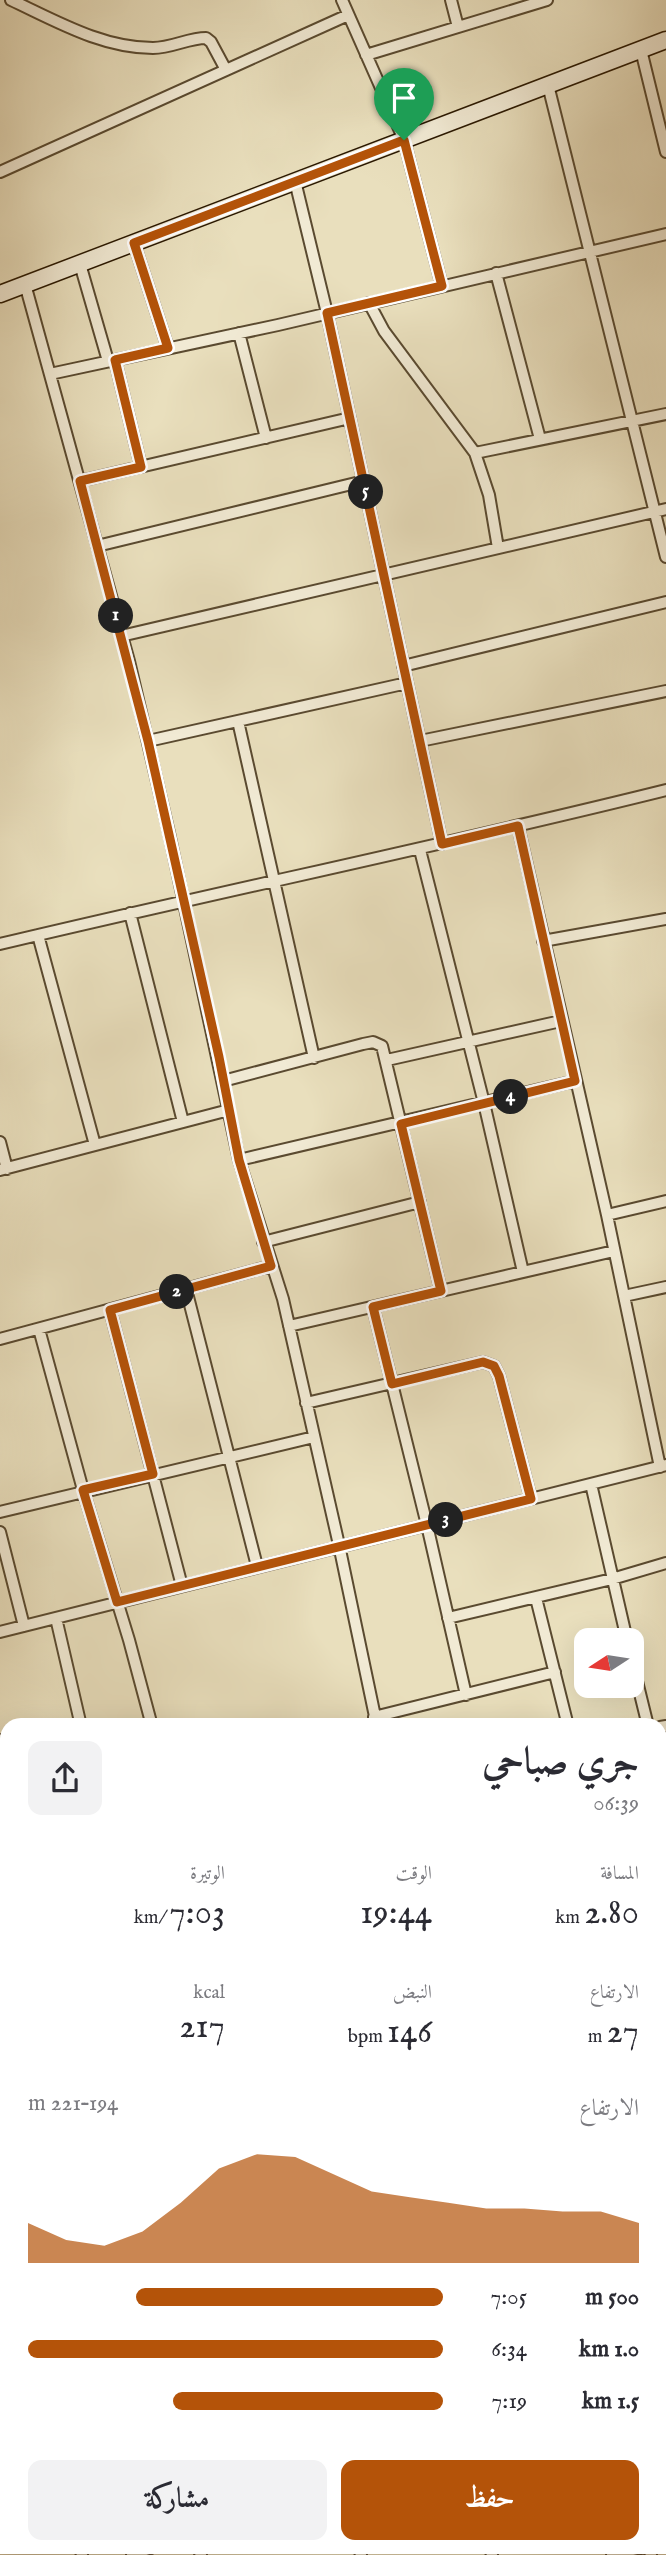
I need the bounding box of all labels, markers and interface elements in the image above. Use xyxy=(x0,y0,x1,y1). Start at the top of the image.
pin xyxy=(374,68,434,140)
icon: arrive xyxy=(385,79,423,117)
pin: 5 xyxy=(348,475,384,510)
text: 5 xyxy=(362,479,369,503)
pin: 1 xyxy=(99,598,134,634)
text: 1 xyxy=(112,603,119,627)
pin: 4 xyxy=(494,1080,528,1114)
text: 4 xyxy=(506,1084,515,1108)
pin: 2 xyxy=(160,1274,194,1310)
text: 2 xyxy=(172,1279,181,1303)
pin: 3 xyxy=(428,1502,464,1538)
text: 3 xyxy=(442,1507,449,1531)
north arrow xyxy=(574,1628,644,1698)
map controls xyxy=(574,1628,644,1698)
text: جري صباحي xyxy=(482,1739,639,1787)
button: share xyxy=(28,1741,102,1815)
text: 06:39 xyxy=(593,1789,639,1818)
text: الوتيرة xyxy=(190,1862,225,1886)
text: الوقت xyxy=(396,1862,432,1886)
text: المسافة xyxy=(600,1862,639,1886)
text: 7:03 xyxy=(169,1891,225,1936)
text: 19:44 xyxy=(360,1891,432,1936)
text: 2.80 xyxy=(584,1891,639,1936)
text: /km xyxy=(134,1906,169,1930)
text: km xyxy=(555,1906,584,1930)
text: kcal xyxy=(193,1981,225,2005)
text: النبض xyxy=(393,1981,432,2005)
text: الارتفاع xyxy=(590,1981,639,2005)
text: 217 xyxy=(179,2005,225,2050)
text: 146 xyxy=(387,2010,432,2055)
text: 27 xyxy=(607,2010,639,2055)
text: bpm xyxy=(348,2025,387,2049)
text: m xyxy=(588,2025,607,2049)
text: 194–221 m xyxy=(28,2089,118,2118)
text: الارتفاع xyxy=(579,2094,639,2123)
text: 7:05 xyxy=(491,2283,527,2312)
text: 500 m xyxy=(585,2283,639,2312)
text: 6:34 xyxy=(491,2335,527,2364)
text: 1.0 km xyxy=(579,2335,639,2364)
text: 7:19 xyxy=(492,2387,527,2416)
text: 1.5 km xyxy=(582,2387,639,2416)
button: مشاركة xyxy=(28,2460,327,2540)
button: حفظ xyxy=(341,2460,639,2540)

